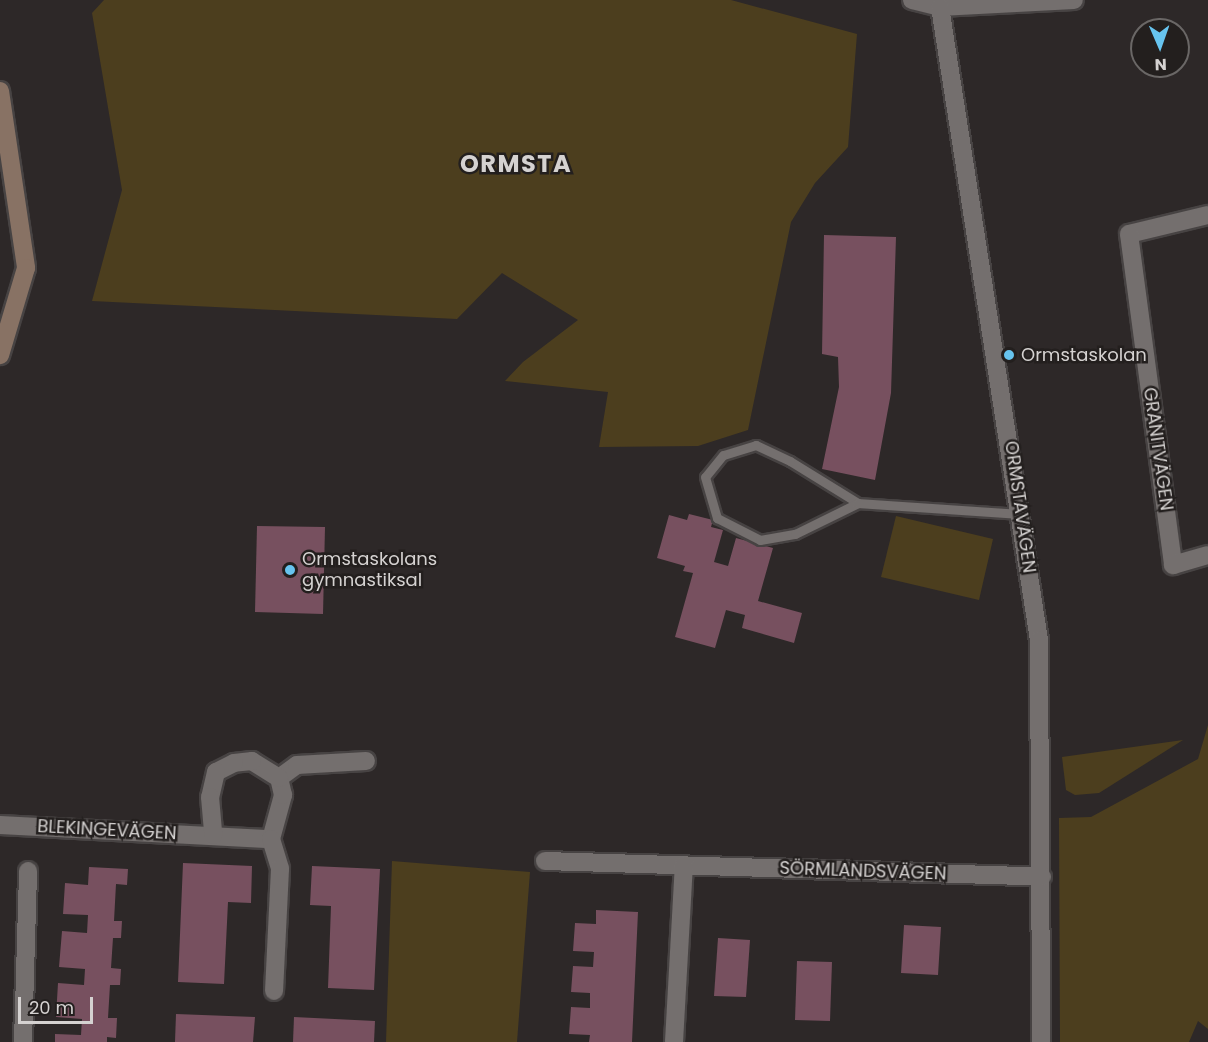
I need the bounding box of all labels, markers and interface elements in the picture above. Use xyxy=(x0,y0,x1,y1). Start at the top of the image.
north arrow xyxy=(1130,18,1190,78)
text: N xyxy=(1154,53,1167,76)
district label: ORMSTA xyxy=(460,150,572,178)
place label: Ormstaskolan xyxy=(1021,344,1147,366)
marker: Ormstaskolan xyxy=(1002,348,1016,362)
street label: GRANITVÄGEN xyxy=(1139,386,1177,512)
street label: ORMSTAVÄGEN xyxy=(1000,440,1040,574)
place label: Ormstaskolans gymnastiksal xyxy=(302,549,437,592)
marker: Ormstaskolans gymnastiksal xyxy=(283,563,297,577)
street label: BLEKINGEVÄGEN xyxy=(37,816,177,844)
street label: SÖRMLANDSVÄGEN xyxy=(779,857,947,885)
scale bar xyxy=(21,985,96,1023)
text: 20 m xyxy=(29,995,74,1020)

